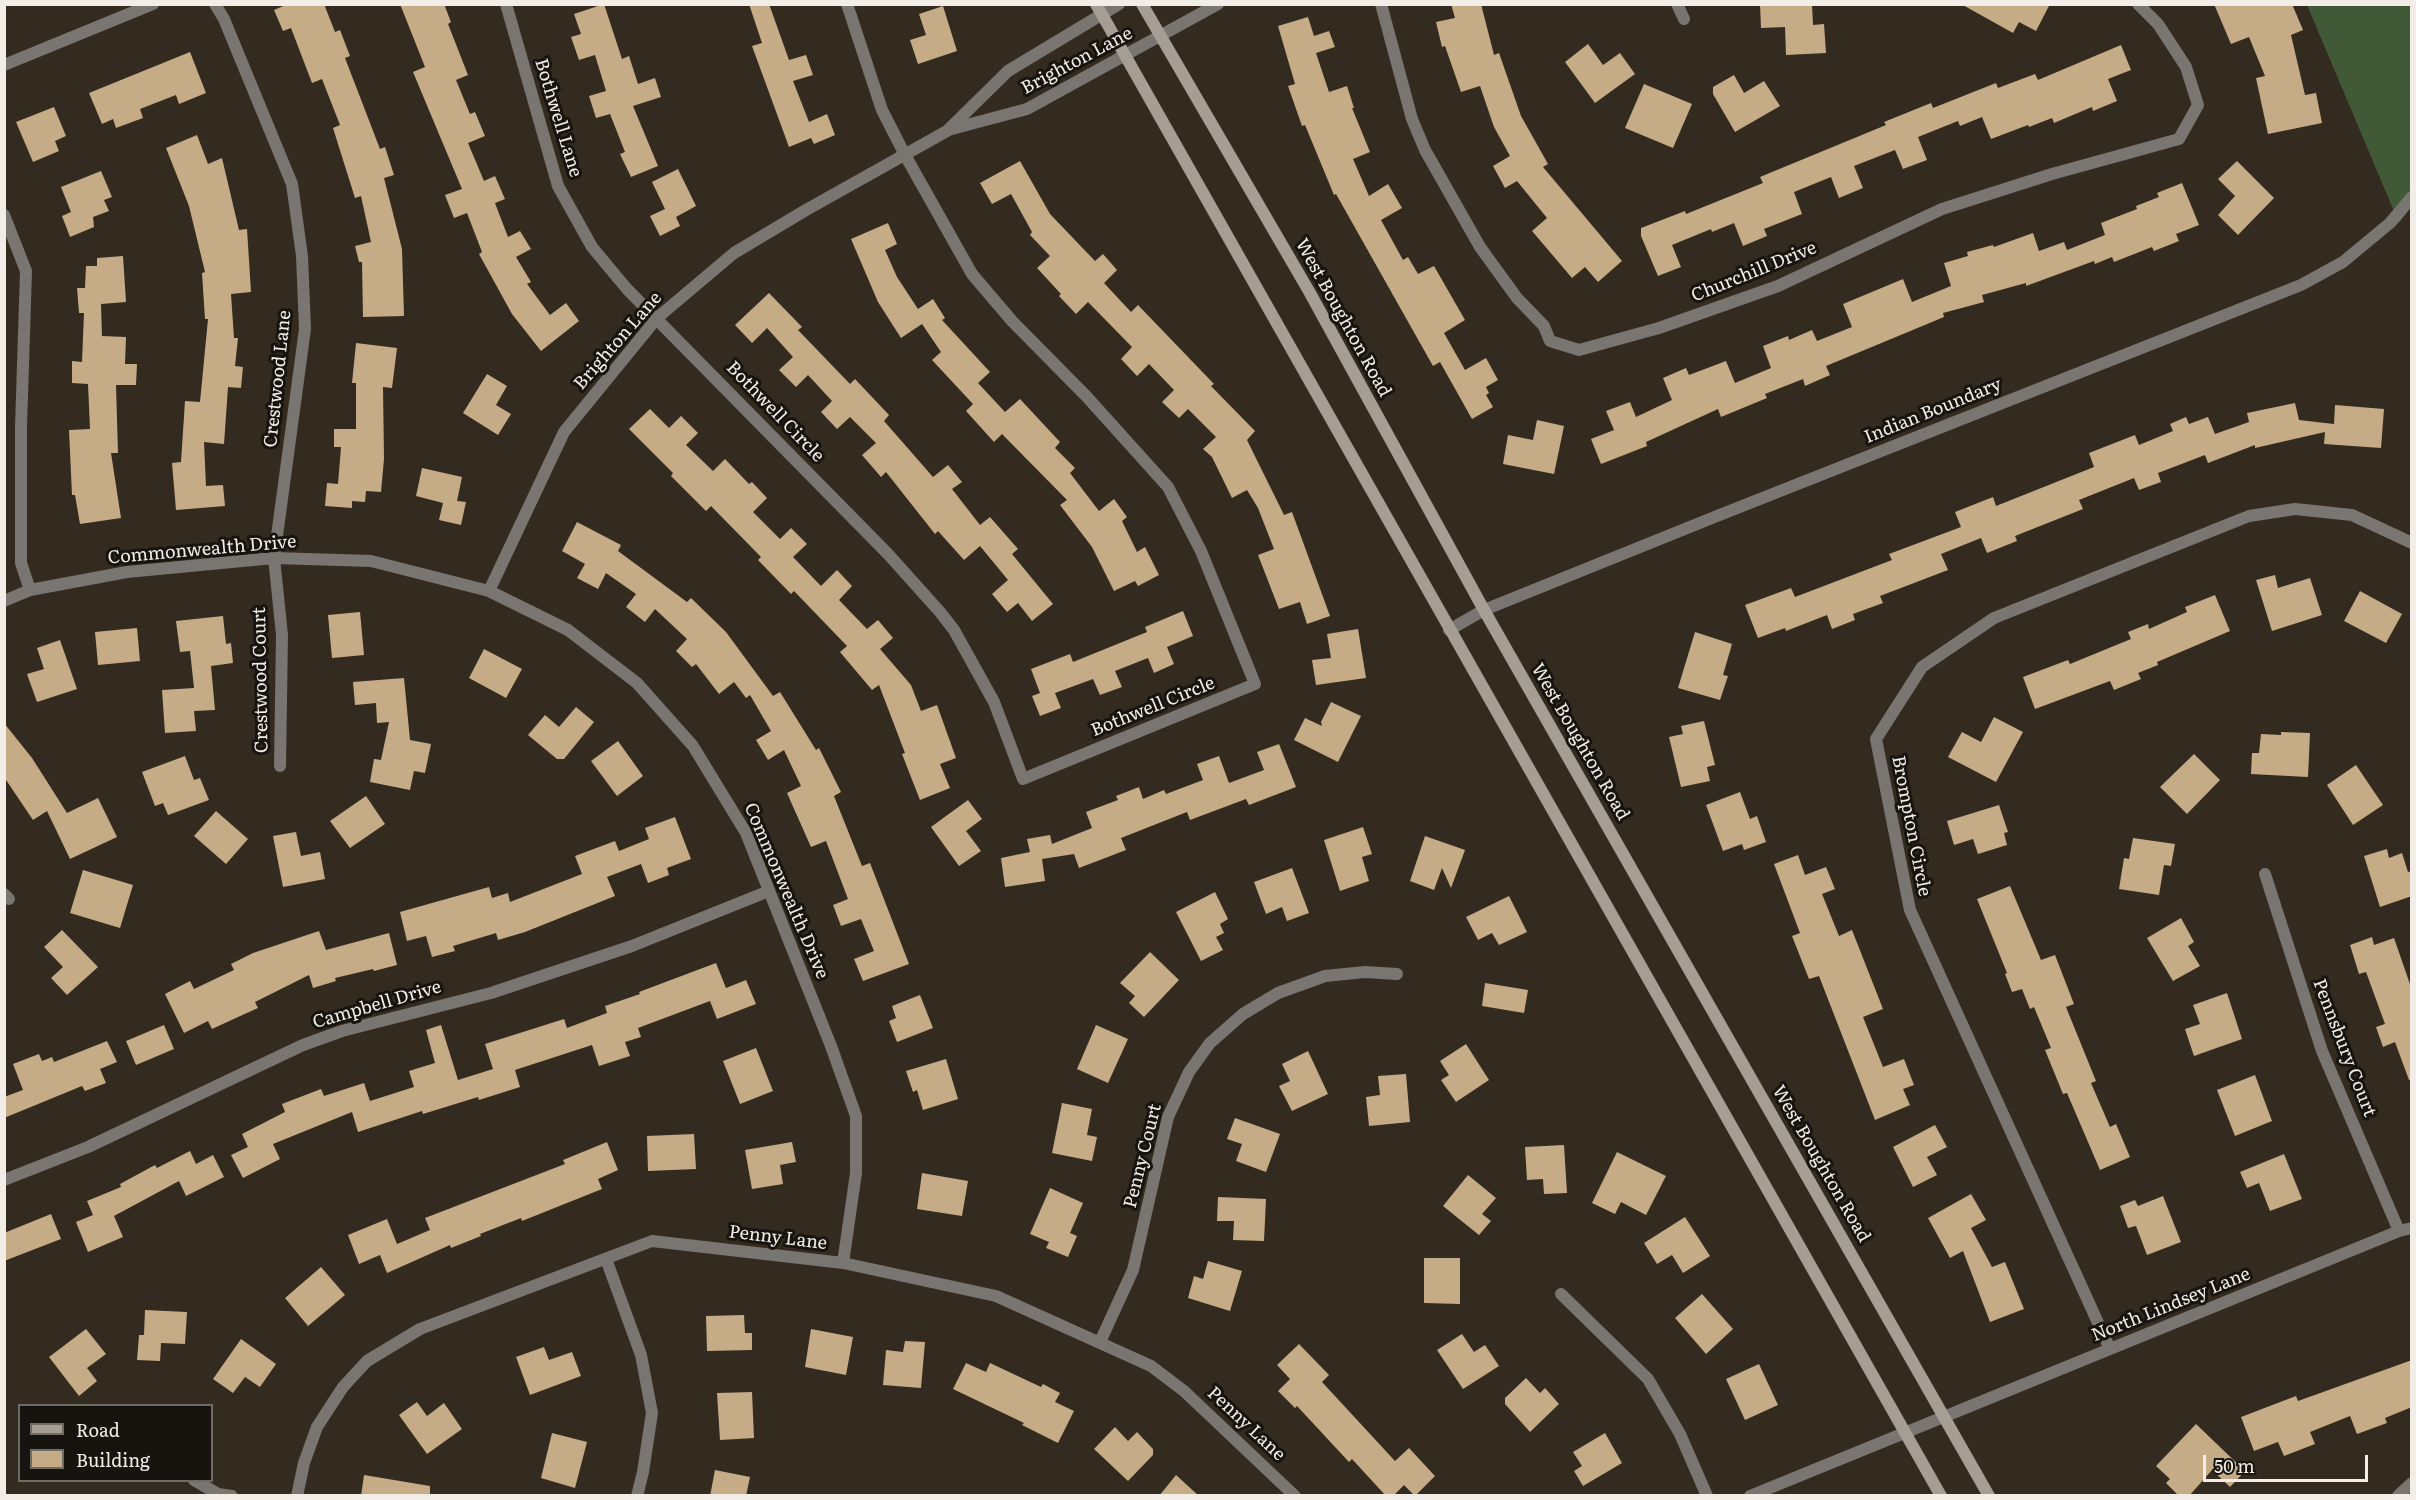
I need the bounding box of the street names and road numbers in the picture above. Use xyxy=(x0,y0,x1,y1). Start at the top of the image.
street label: Brighton Lane xyxy=(1018,23,1136,99)
street label: Bothwell Lane xyxy=(530,56,586,180)
street label: West Boughton Road xyxy=(1290,235,1396,401)
street label: Churchill Drive xyxy=(1688,237,1820,307)
street label: Brighton Lane xyxy=(570,288,666,394)
street label: Crestwood Lane xyxy=(260,309,296,449)
street label: Bothwell Circle xyxy=(722,357,828,467)
street label: Indian Boundary xyxy=(1861,374,2005,448)
street label: Commonwealth Drive xyxy=(107,531,297,569)
street label: Crestwood Court xyxy=(249,607,273,753)
street label: West Boughton Road xyxy=(1526,660,1634,824)
street label: Bothwell Circle xyxy=(1088,672,1218,742)
street label: Brompton Circle xyxy=(1887,754,1935,898)
street label: Commonwealth Drive xyxy=(739,800,833,982)
street label: Campbell Drive xyxy=(310,976,444,1034)
street label: Pennsbury Court xyxy=(2308,976,2380,1120)
street label: West Boughton Road xyxy=(1767,1082,1875,1246)
street label: Penny Court xyxy=(1120,1102,1166,1210)
street label: Penny Lane xyxy=(728,1221,828,1255)
street label: North Lindsey Lane xyxy=(2088,1263,2254,1347)
street label: Penny Lane xyxy=(1203,1382,1289,1466)

